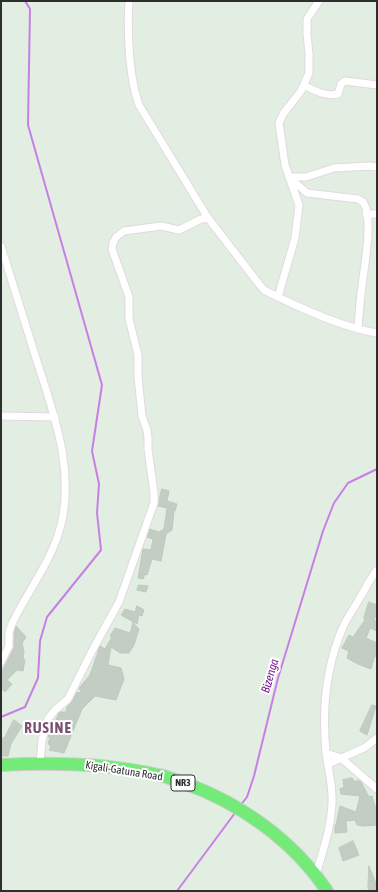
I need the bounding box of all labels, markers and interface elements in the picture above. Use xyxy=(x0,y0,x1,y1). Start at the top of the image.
water label: Bizenga xyxy=(258,657,282,695)
district label: RUSINE xyxy=(24,719,72,737)
street label: Kigali-Gatuna Road xyxy=(84,758,164,784)
road number: NR3 xyxy=(171,775,195,791)

